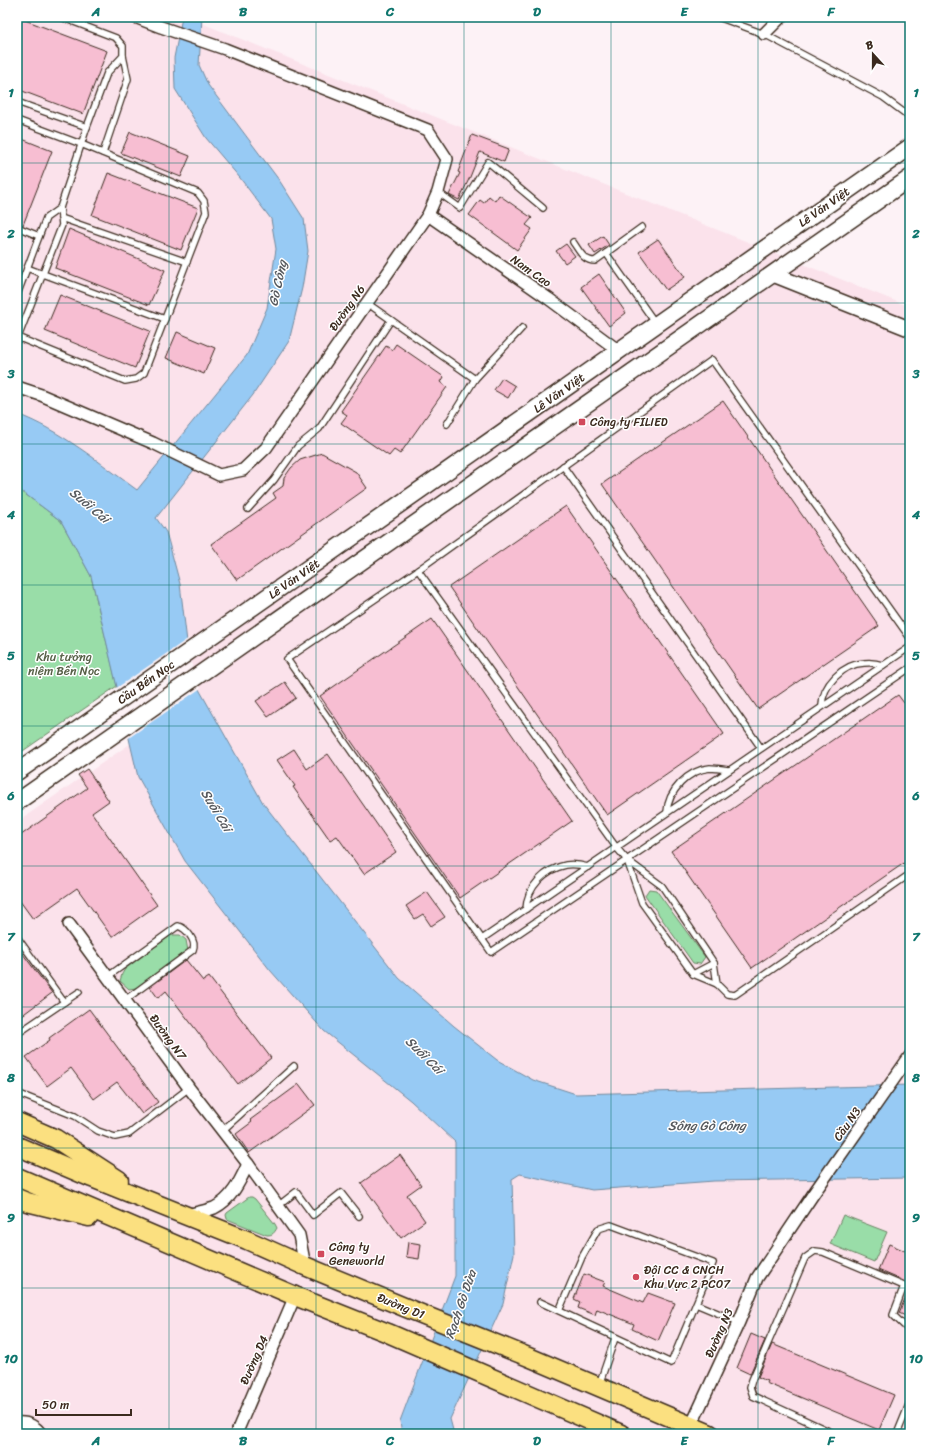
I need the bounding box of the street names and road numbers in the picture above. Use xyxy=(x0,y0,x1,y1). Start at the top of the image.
street label: Lê Văn Việt xyxy=(793,181,855,233)
street label: Nam Cao xyxy=(506,249,556,293)
street label: Đường N6 xyxy=(323,280,371,336)
street label: Lê Văn Việt xyxy=(528,367,590,419)
street label: Lê Văn Việt xyxy=(263,553,325,605)
street label: Cầu Bến Nọc xyxy=(112,654,180,710)
street label: Đường N7 xyxy=(144,1009,193,1066)
street label: Cầu N3 xyxy=(827,1102,867,1146)
street label: Đường D1 xyxy=(374,1286,428,1326)
street label: Đường N3 xyxy=(698,1304,740,1361)
street label: Đường D4 xyxy=(233,1331,275,1388)

